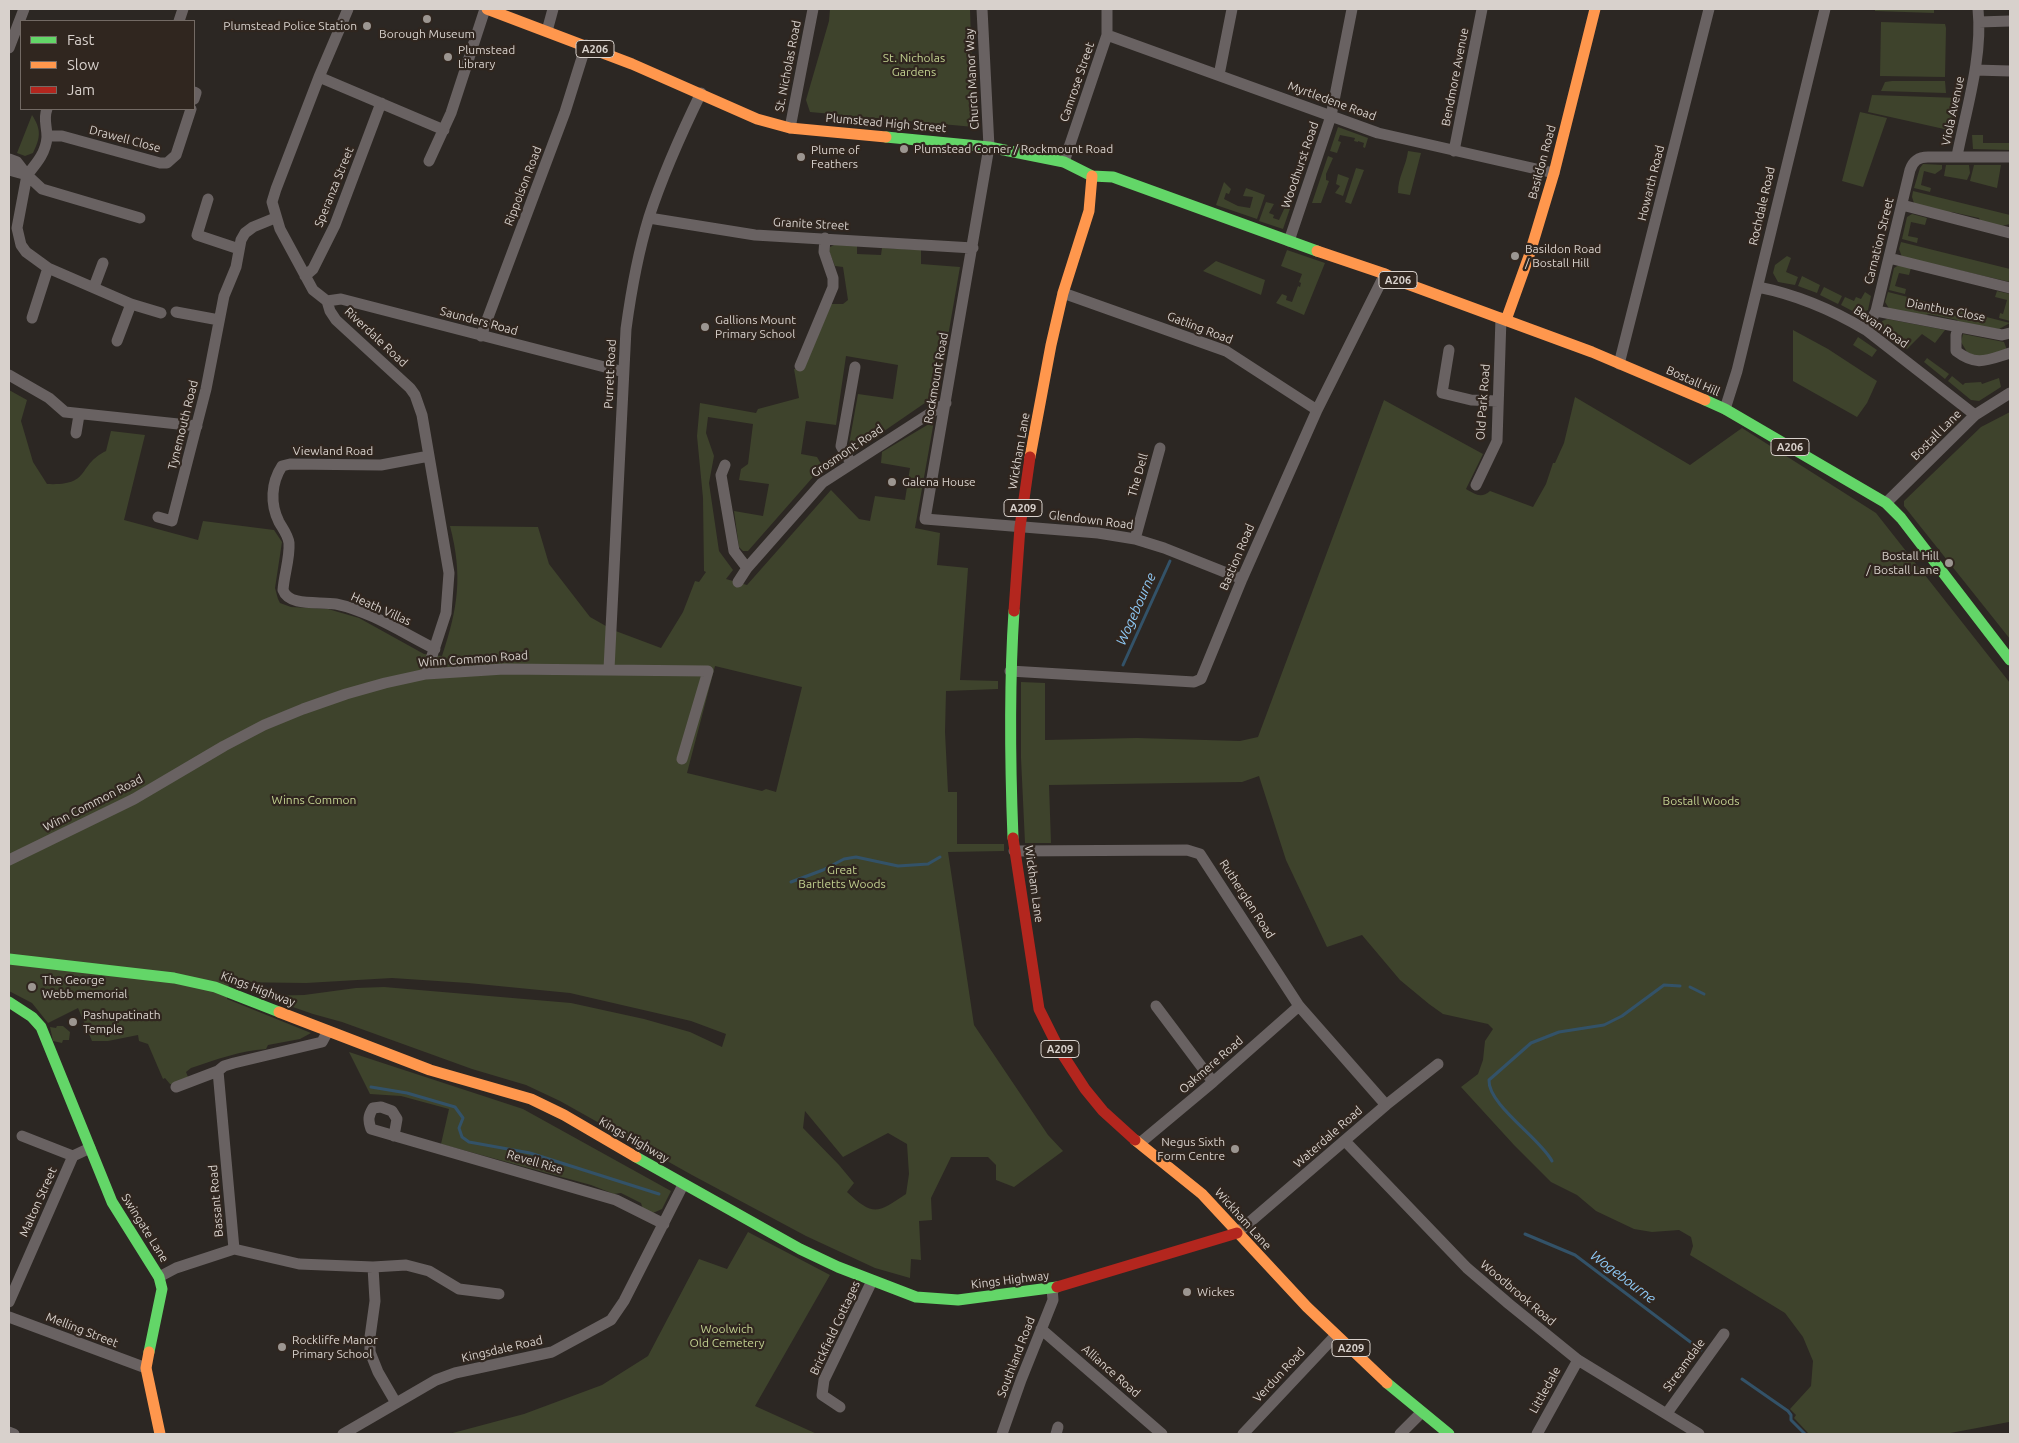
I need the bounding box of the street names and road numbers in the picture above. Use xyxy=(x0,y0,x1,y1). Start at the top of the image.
street label: St. Nicholas Road xyxy=(772,19,804,113)
street label: Bendmore Avenue xyxy=(1438,27,1472,127)
street label: Church Manor Way xyxy=(962,28,982,130)
street label: Camrose Street xyxy=(1057,40,1097,124)
road number: A206 xyxy=(576,41,614,58)
street label: Viola Avenue xyxy=(1939,75,1967,147)
street label: Myrtledene Road xyxy=(1286,78,1378,124)
street label: Plumstead High Street xyxy=(825,111,947,135)
street label: Woodhurst Road xyxy=(1278,120,1322,210)
street label: Drawell Close xyxy=(88,123,162,155)
street label: Basildon Road xyxy=(1525,123,1559,201)
street label: Rippolson Road xyxy=(501,144,545,228)
street label: Howarth Road xyxy=(1635,144,1667,222)
street label: Speranza Street xyxy=(311,145,357,229)
street label: Rochdale Road xyxy=(1746,165,1778,247)
street label: Carnation Street xyxy=(1861,196,1897,286)
street label: Granite Street xyxy=(773,215,849,233)
road number: A206 xyxy=(1379,272,1417,288)
street label: Dianthus Close xyxy=(1905,295,1987,325)
street label: Bevan Road xyxy=(1851,303,1911,351)
street label: Riverdale Road xyxy=(342,304,410,370)
street label: Saunders Road xyxy=(439,304,519,338)
street label: Gatling Road xyxy=(1165,309,1235,347)
street label: Rockmount Road xyxy=(921,331,951,425)
street label: Purrett Road xyxy=(601,339,619,409)
street label: Old Park Road xyxy=(1473,363,1493,441)
street label: Bostall Hill xyxy=(1664,363,1722,399)
street label: Tynemouth Road xyxy=(165,379,201,471)
street label: Bostall Lane xyxy=(1908,407,1964,463)
street label: Wickham Lane xyxy=(1005,411,1033,491)
street label: Grosmont Road xyxy=(808,422,886,480)
road number: A206 xyxy=(1771,438,1809,456)
street label: Viewland Road xyxy=(293,444,373,458)
street label: The Dell xyxy=(1125,452,1151,498)
road number: A209 xyxy=(1004,499,1042,516)
street label: Glendown Road xyxy=(1048,508,1134,532)
street label: Bastion Road xyxy=(1217,522,1257,592)
street label: Heath Villas xyxy=(349,589,413,629)
street label: Winn Common Road xyxy=(418,648,528,670)
street label: Winn Common Road xyxy=(41,772,145,834)
street label: Wickham Lane xyxy=(1021,844,1047,924)
street label: Rutherglen Road xyxy=(1216,857,1278,941)
street label: Kings Highway xyxy=(219,968,297,1010)
street label: Oakmere Road xyxy=(1176,1033,1246,1097)
road number: A209 xyxy=(1041,1040,1079,1058)
street label: Waterdale Road xyxy=(1291,1103,1365,1171)
street label: Kings Highway xyxy=(596,1114,672,1166)
street label: Revell Rise xyxy=(505,1147,565,1177)
street label: Bassant Road xyxy=(206,1164,226,1238)
street label: Malton Street xyxy=(16,1165,60,1239)
street label: Wickham Lane xyxy=(1212,1185,1274,1253)
street label: Swingate Lane xyxy=(118,1191,172,1265)
street label: Woodbrook Road xyxy=(1477,1257,1559,1329)
street label: Kings Highway xyxy=(970,1268,1050,1292)
street label: Brickfield Cottages xyxy=(807,1279,863,1377)
street label: Melling Street xyxy=(44,1310,120,1350)
street label: Southland Road xyxy=(994,1315,1038,1399)
street label: Kingsdale Road xyxy=(460,1333,544,1365)
street label: Streamdale xyxy=(1660,1336,1708,1394)
road number: A209 xyxy=(1332,1340,1370,1356)
street label: Alliance Road xyxy=(1079,1342,1143,1400)
street label: Verdun Road xyxy=(1250,1345,1308,1405)
street label: Littledale xyxy=(1526,1364,1564,1416)

